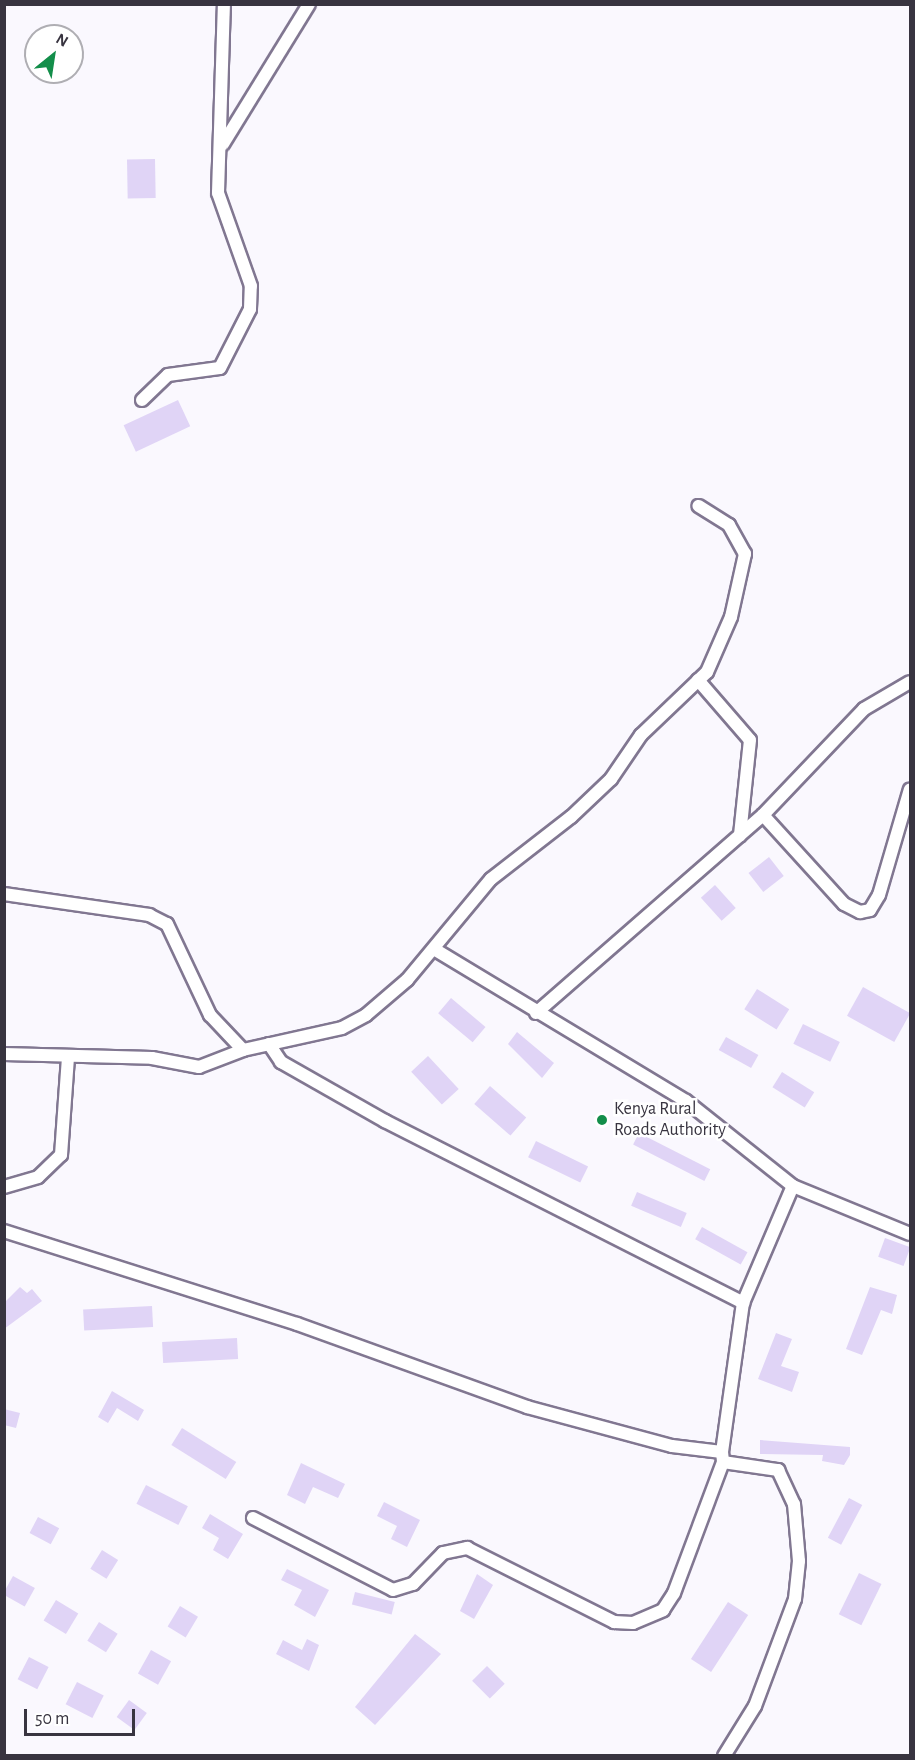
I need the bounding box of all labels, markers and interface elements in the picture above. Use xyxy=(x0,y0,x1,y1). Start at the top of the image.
north arrow xyxy=(24,24,84,84)
text: N xyxy=(53,30,71,50)
place label: Kenya Rural Roads Authority xyxy=(614,1099,726,1142)
marker: Kenya Rural Roads Authority xyxy=(595,1113,609,1127)
scale bar xyxy=(27,1697,138,1735)
text: 50 m xyxy=(35,1710,69,1728)

